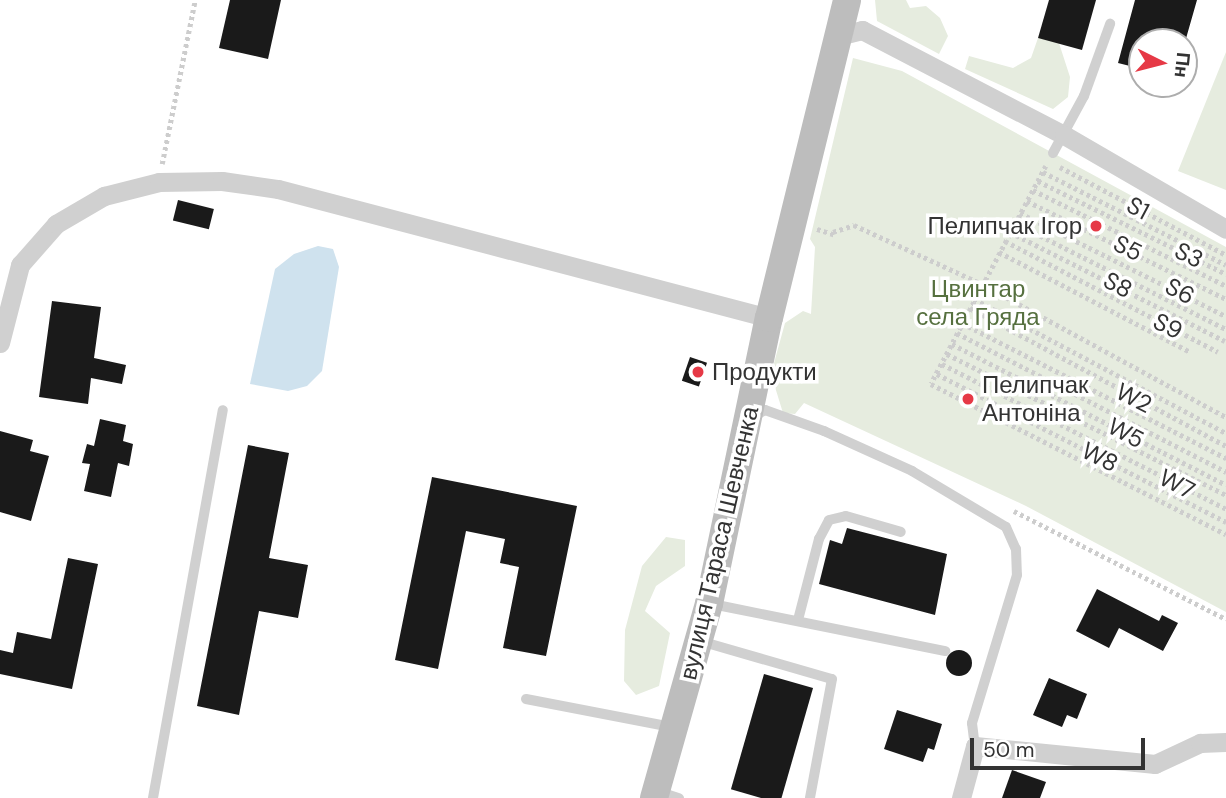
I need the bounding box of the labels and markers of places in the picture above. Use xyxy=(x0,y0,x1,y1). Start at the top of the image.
place label: Пелипчак Ігор xyxy=(927,212,1082,240)
marker: Пелипчак Ігор xyxy=(1088,218,1104,234)
place label: Продукти xyxy=(712,358,817,386)
marker: Продукти xyxy=(690,364,706,380)
place label: Пелипчак Антоніна xyxy=(982,371,1089,427)
marker: Пелипчак Антоніна xyxy=(960,391,976,407)

